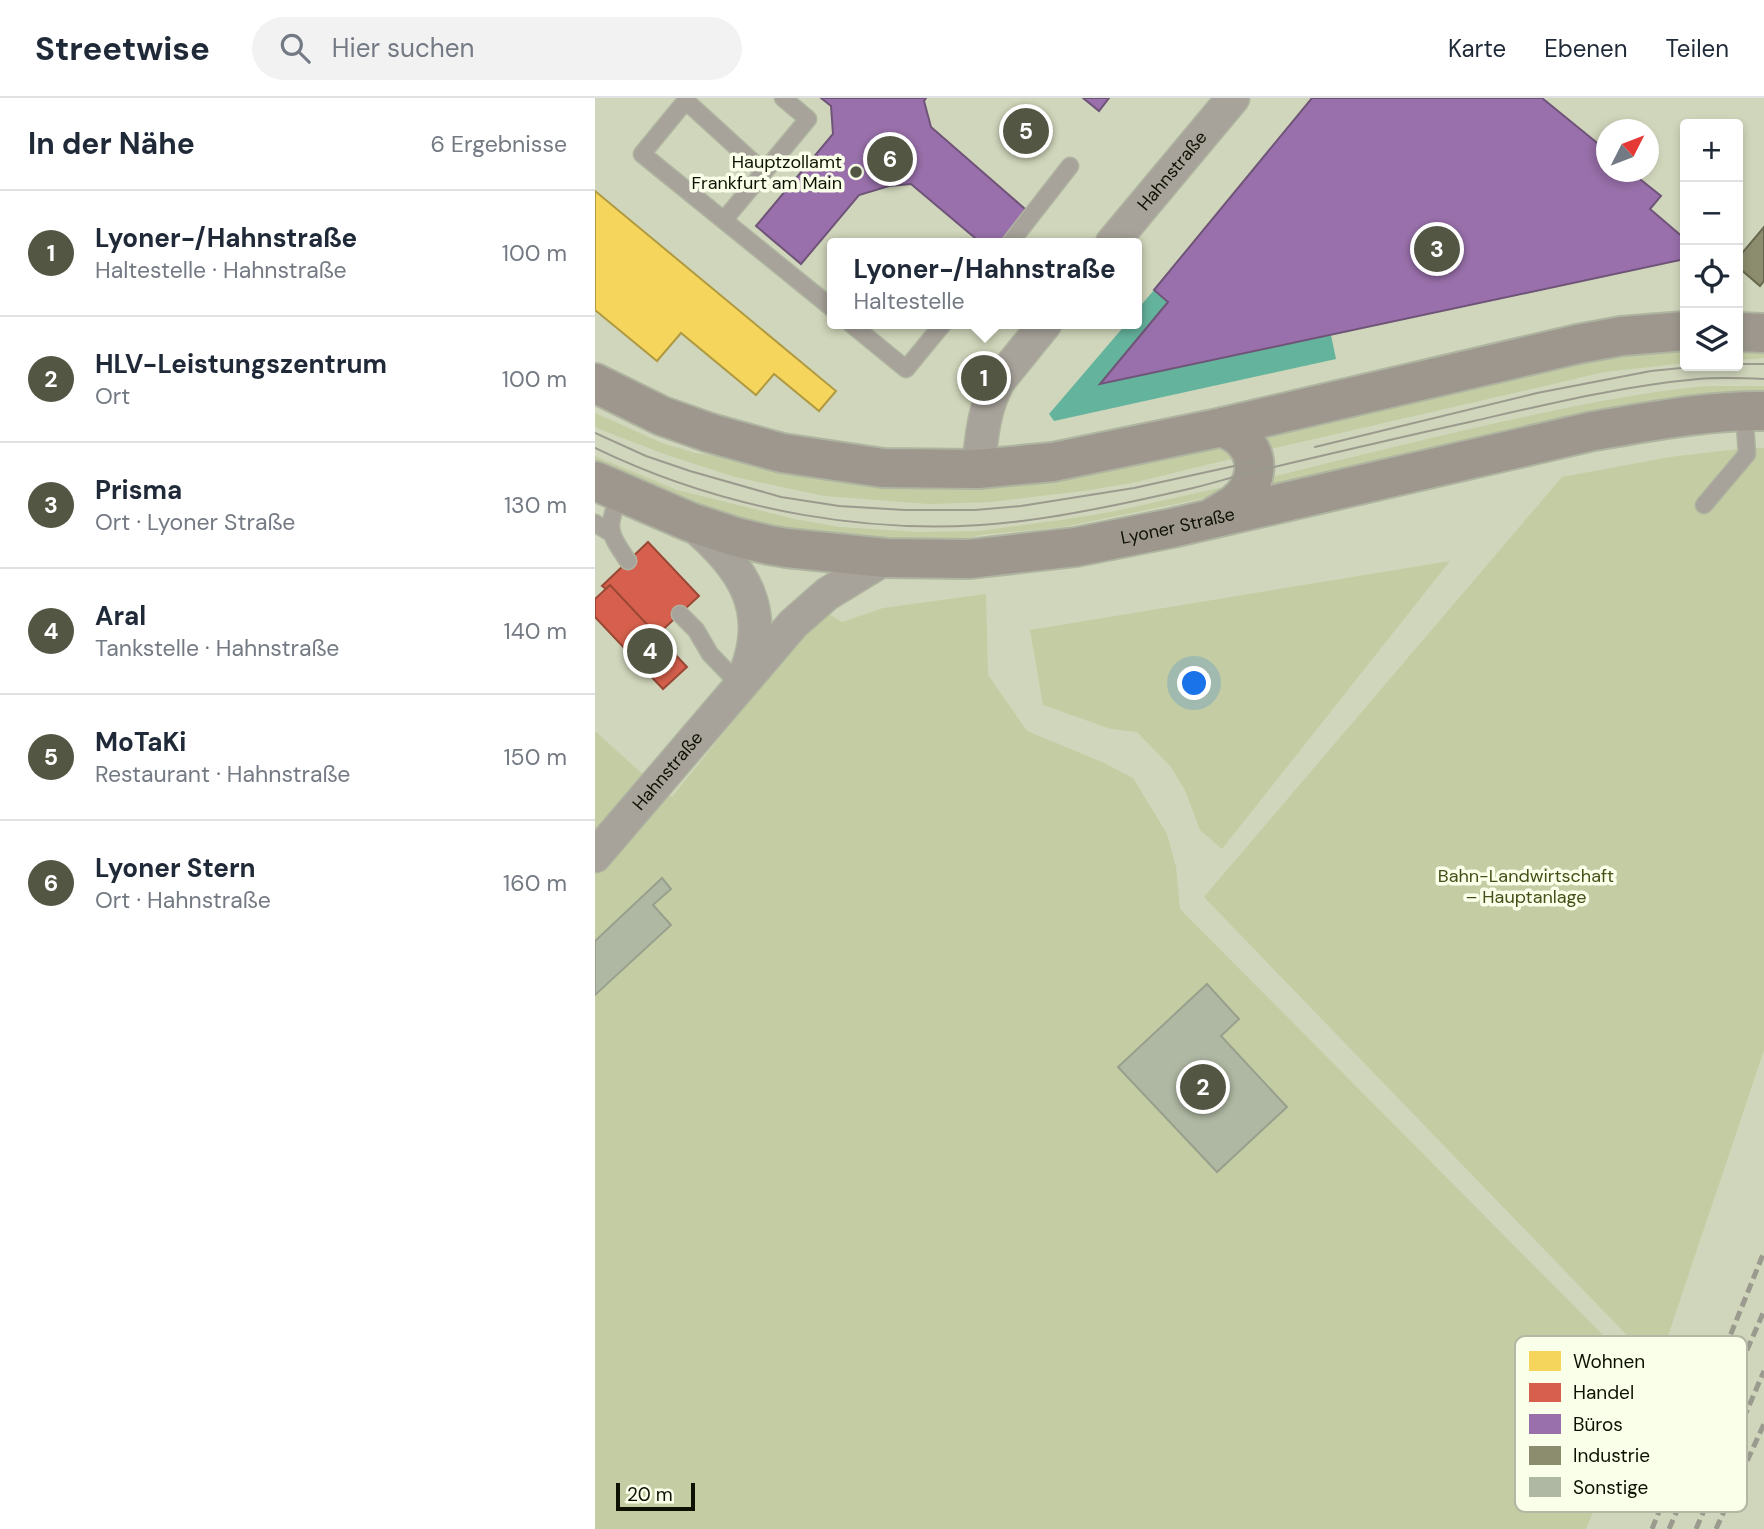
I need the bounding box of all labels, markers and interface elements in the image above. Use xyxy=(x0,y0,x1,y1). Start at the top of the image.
search box xyxy=(252,17,742,80)
text: Streetwise xyxy=(35,27,210,70)
icon: search xyxy=(276,29,314,67)
text: Hier suchen xyxy=(332,31,475,65)
text: Karte xyxy=(1448,33,1506,64)
text: Ebenen xyxy=(1544,33,1628,64)
text: Teilen xyxy=(1666,33,1729,64)
pin: 5 xyxy=(1003,105,1049,157)
north arrow xyxy=(1596,119,1659,182)
map controls xyxy=(1680,119,1743,371)
button: + xyxy=(1680,119,1743,182)
text: In der Nähe xyxy=(28,124,195,163)
street label: Hahnstraße xyxy=(1132,126,1212,216)
text: 6 Ergebnisse xyxy=(430,129,567,159)
pin: 6 xyxy=(867,133,913,185)
place label: Hauptzollamt Frankfurt am Main xyxy=(691,150,842,195)
marker: Hauptzollamt Frankfurt am Main xyxy=(848,164,864,180)
button: − xyxy=(1680,182,1743,245)
text: Lyoner-/Hahnstraße xyxy=(95,221,357,255)
pin: 3 xyxy=(1414,223,1460,275)
text: 1 xyxy=(47,238,55,268)
text: 100 m xyxy=(502,238,567,268)
popup xyxy=(827,238,1142,329)
button: locate xyxy=(1680,245,1743,308)
text: Lyoner-/Hahnstraße xyxy=(853,252,1116,286)
text: Haltestelle · Hahnstraße xyxy=(95,255,347,285)
text: Haltestelle xyxy=(853,286,965,316)
button: layers xyxy=(1680,308,1743,371)
text: HLV-Leistungszentrum xyxy=(95,347,387,381)
pin: 1 xyxy=(961,352,1007,404)
text: 2 xyxy=(44,364,58,394)
text: 100 m xyxy=(502,364,567,394)
text: Ort xyxy=(95,381,130,411)
text: Prisma xyxy=(95,473,182,507)
text: 3 xyxy=(44,490,58,520)
text: 130 m xyxy=(504,490,567,520)
street label: Lyoner Straße xyxy=(1118,502,1237,550)
text: Ort · Lyoner Straße xyxy=(95,507,295,537)
text: Aral xyxy=(95,599,146,633)
text: 4 xyxy=(44,616,58,646)
text: 140 m xyxy=(504,616,567,646)
pin: 4 xyxy=(627,625,673,677)
text: Tankstelle · Hahnstraße xyxy=(95,633,339,663)
your location xyxy=(1177,666,1211,700)
text: MoTaKi xyxy=(95,725,187,759)
street label: Hahnstraße xyxy=(627,726,708,815)
text: 5 xyxy=(44,742,58,772)
text: 150 m xyxy=(503,742,567,772)
text: Restaurant · Hahnstraße xyxy=(95,759,350,789)
text: Lyoner Stern xyxy=(95,851,256,885)
park label: Bahn-Landwirtschaft – Hauptanlage xyxy=(1438,864,1614,909)
text: 6 xyxy=(44,868,58,898)
text: 160 m xyxy=(503,868,567,898)
text: Ort · Hahnstraße xyxy=(95,885,271,915)
pin: 2 xyxy=(1180,1061,1226,1113)
legend xyxy=(1515,1336,1747,1512)
text: Wohnen xyxy=(1573,1349,1645,1374)
text: Handel xyxy=(1573,1380,1634,1405)
text: Büros xyxy=(1573,1412,1623,1437)
text: Industrie xyxy=(1573,1443,1650,1468)
text: Sonstige xyxy=(1573,1475,1648,1500)
scale bar xyxy=(616,1480,695,1512)
text: 20 m xyxy=(627,1482,673,1507)

